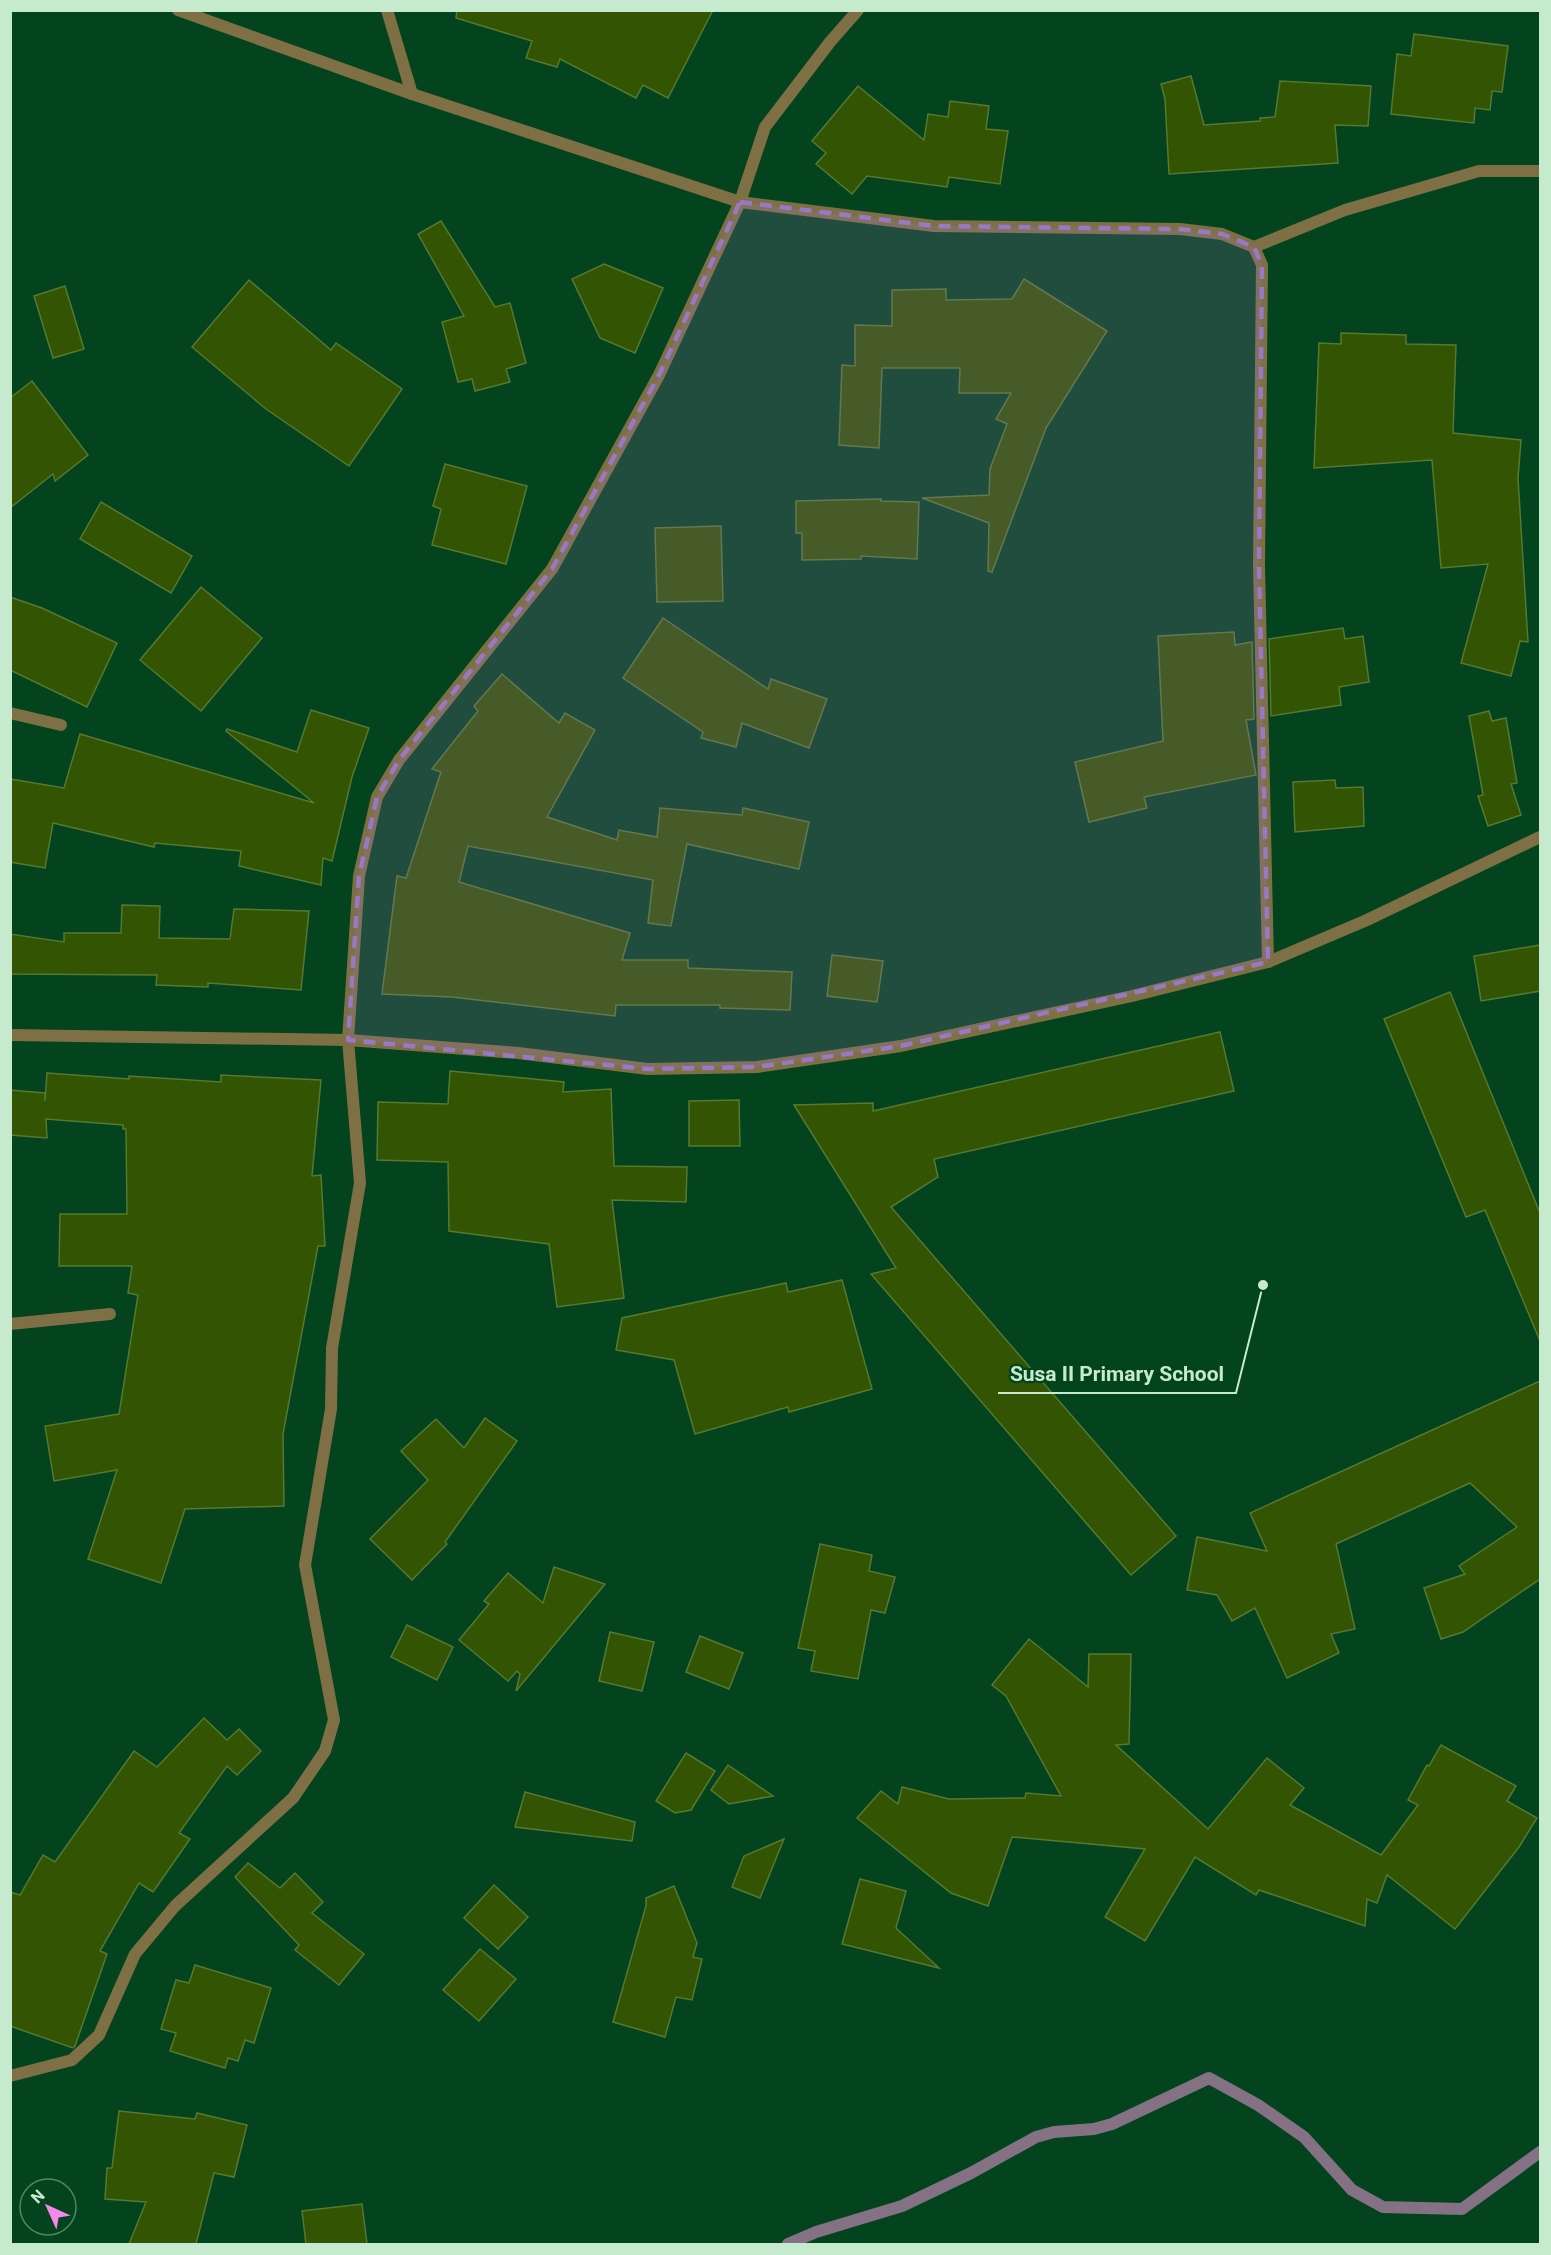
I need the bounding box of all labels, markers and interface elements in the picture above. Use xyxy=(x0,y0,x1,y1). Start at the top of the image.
callout: Susa II Primary School xyxy=(998,1354,1236,1393)
text: Susa II Primary School xyxy=(1010,1362,1224,1386)
north arrow xyxy=(18,2177,78,2237)
text: N xyxy=(27,2186,48,2207)

